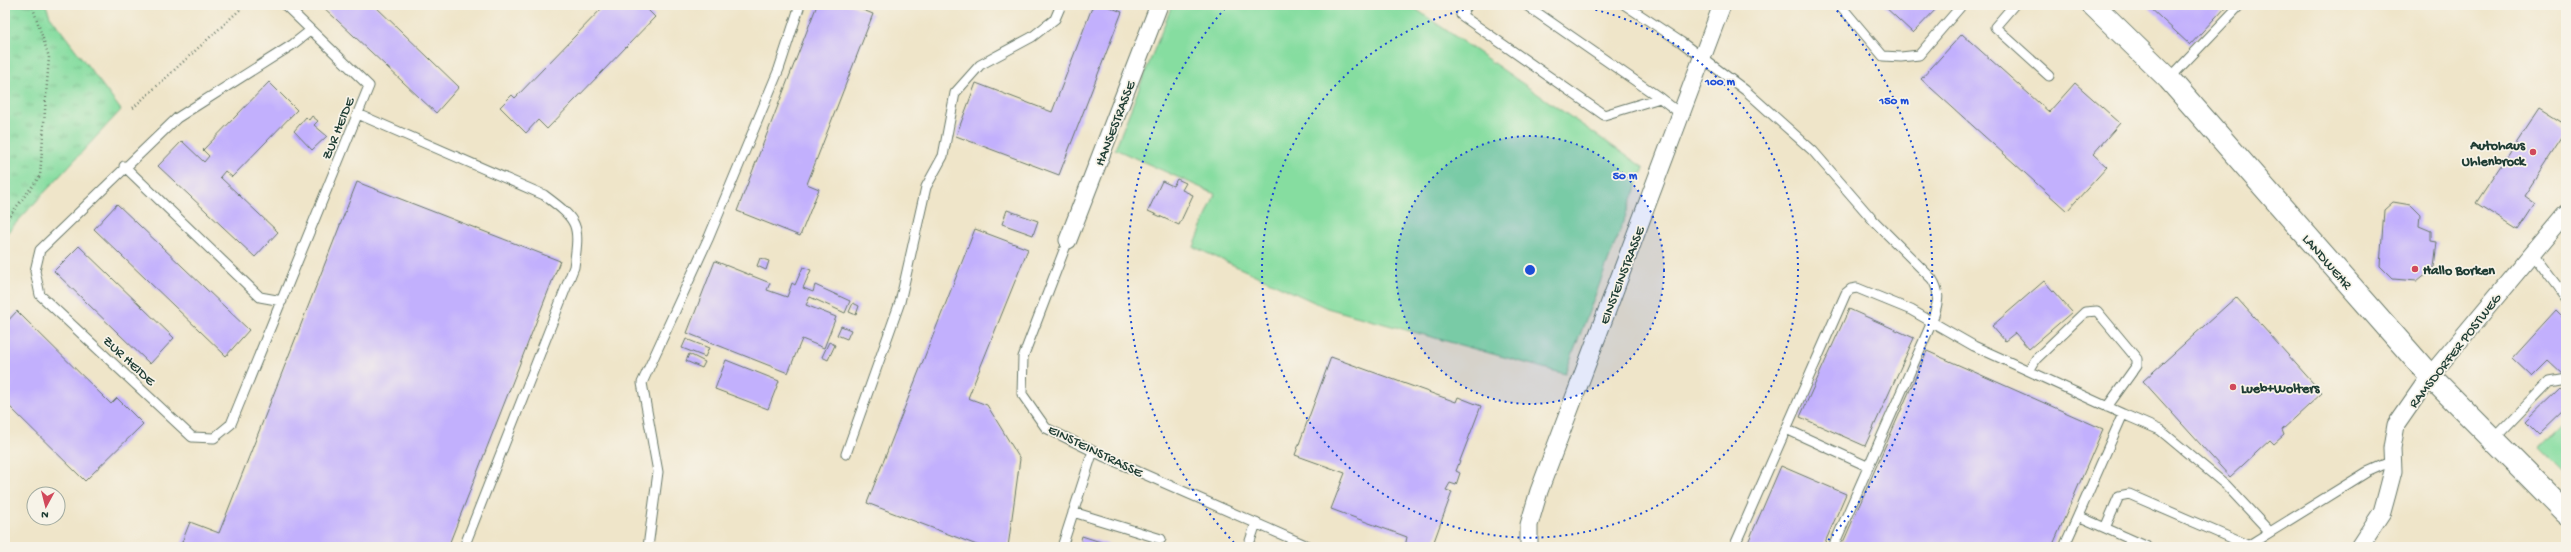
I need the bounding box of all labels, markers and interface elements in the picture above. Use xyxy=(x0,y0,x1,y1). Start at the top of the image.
text: 100 m xyxy=(1704,76,1735,90)
street label: HANSESTRASSE xyxy=(1092,78,1141,169)
street label: ZUR HEIDE xyxy=(319,94,360,163)
text: 150 m xyxy=(1878,95,1909,109)
place label: Autohaus Uhlenbrock xyxy=(2462,138,2527,171)
marker: Autohaus Uhlenbrock xyxy=(2528,147,2538,157)
text: 50 m xyxy=(1613,170,1638,184)
street label: EINSTEINSTRASSE xyxy=(1597,223,1650,327)
street label: LANDWEHR xyxy=(2298,232,2355,294)
centre of rings xyxy=(1523,263,1537,277)
place label: Hallo Borken xyxy=(2423,263,2495,280)
marker: Hallo Borken xyxy=(2410,264,2420,274)
street label: RAMSDORFER POSTWEG xyxy=(2406,290,2507,412)
street label: ZUR HEIDE xyxy=(98,333,159,391)
place label: Lueb+Wolters xyxy=(2241,381,2320,398)
marker: Lueb+Wolters xyxy=(2228,382,2238,392)
street label: EINSTEINSTRASSE xyxy=(1045,422,1146,483)
north arrow xyxy=(26,486,66,526)
text: N xyxy=(41,508,49,520)

